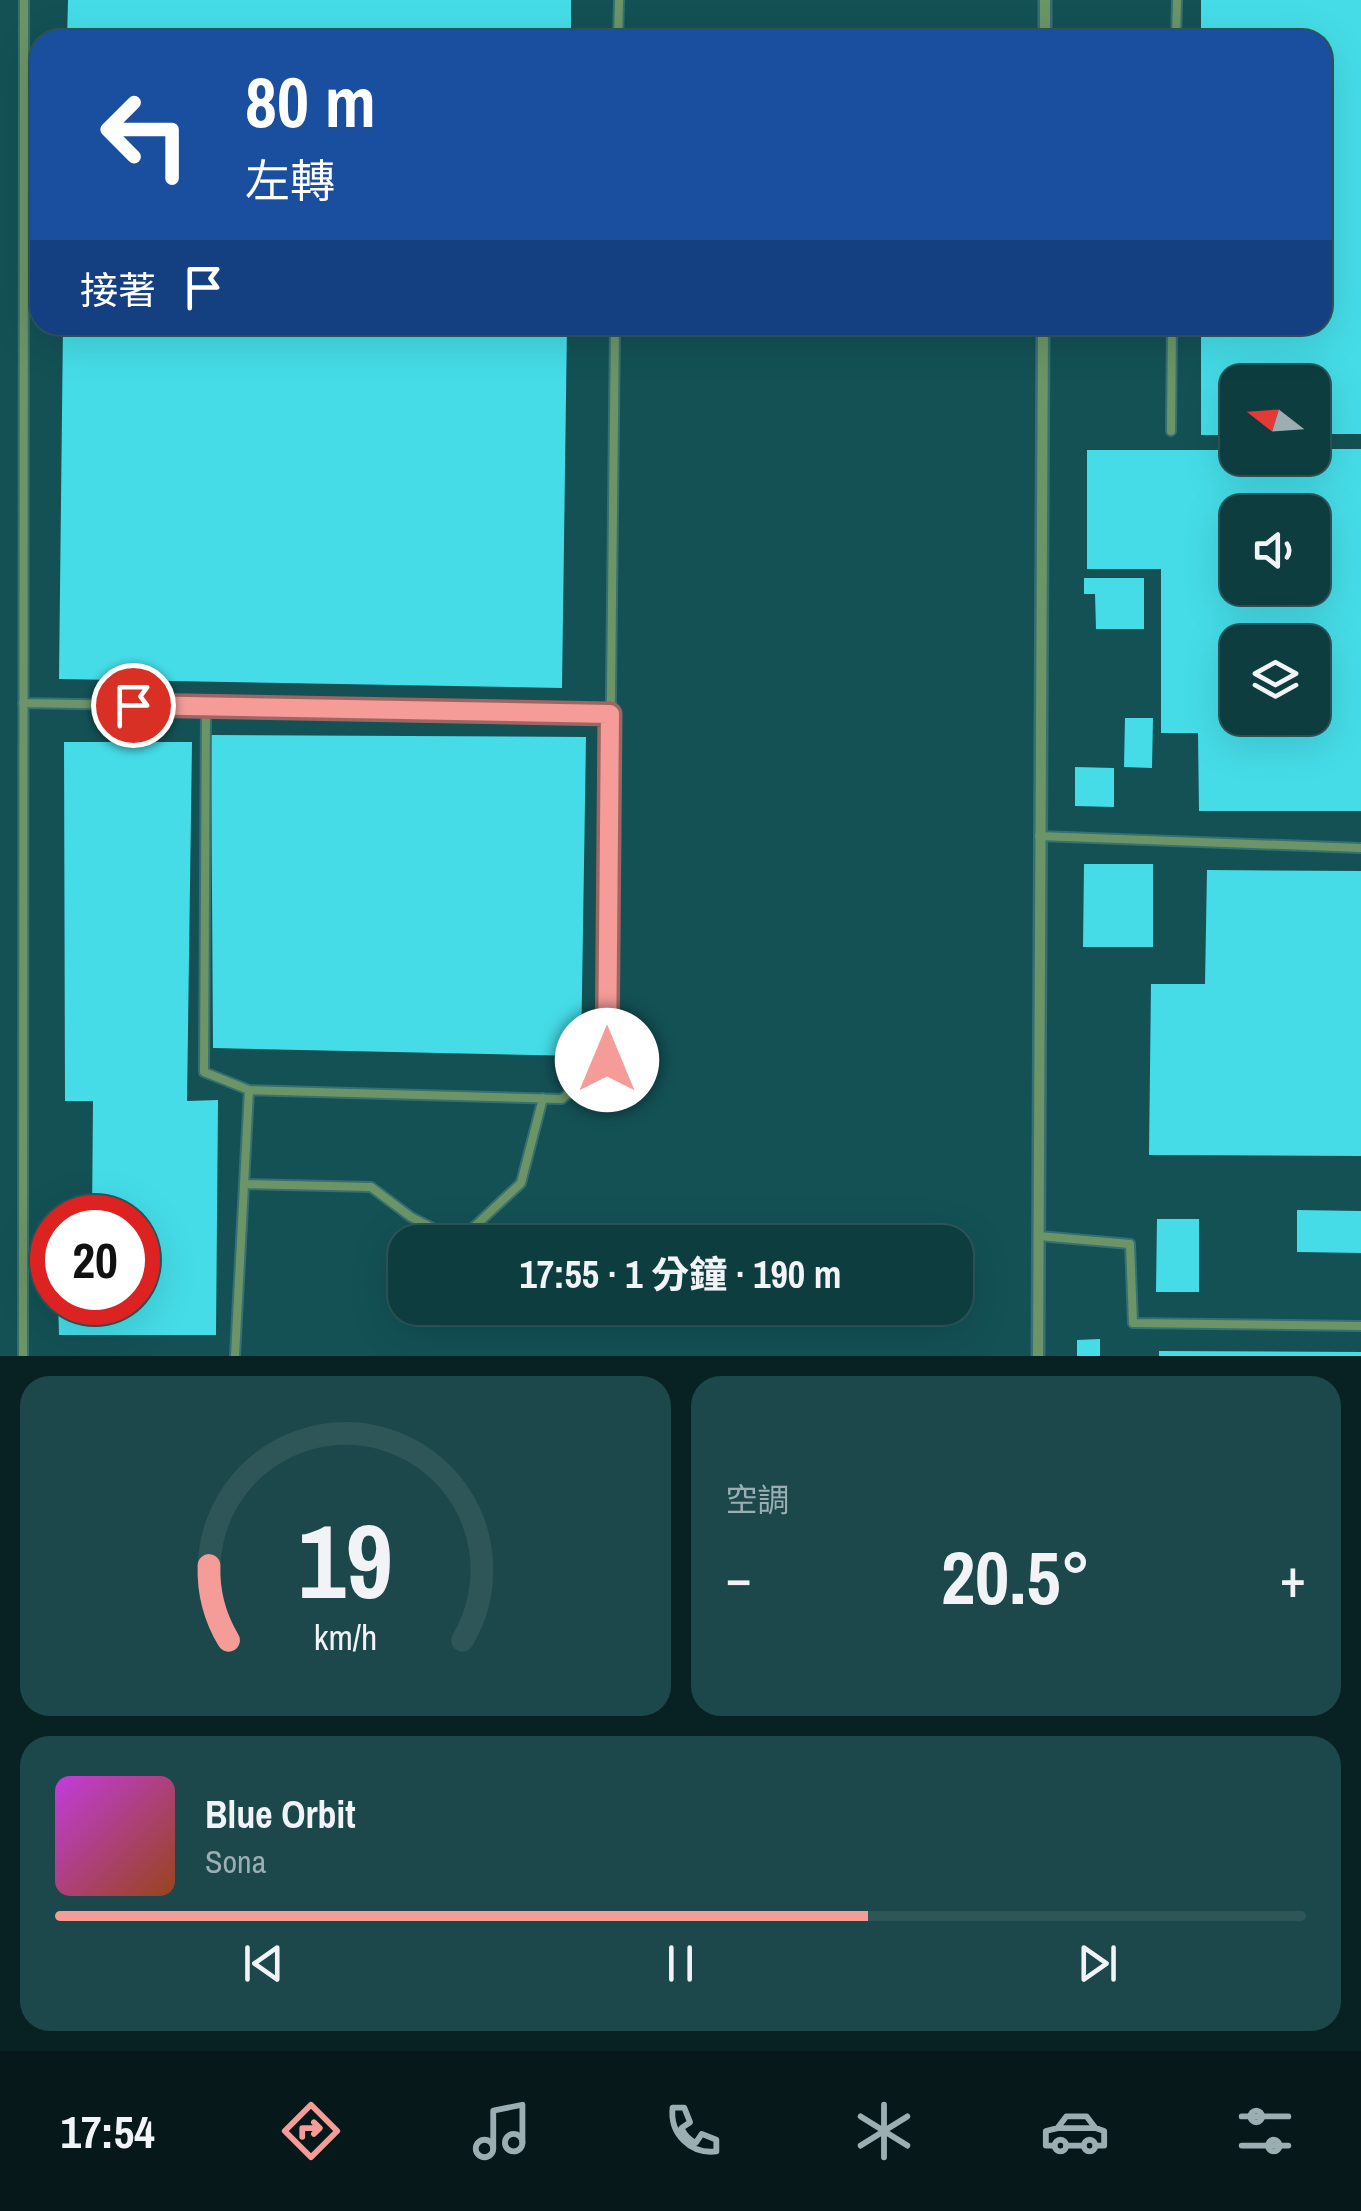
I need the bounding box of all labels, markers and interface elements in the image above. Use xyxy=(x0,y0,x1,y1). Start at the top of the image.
text: 80 m xyxy=(245,55,376,149)
icon: left xyxy=(80,70,210,200)
text: 左轉 xyxy=(245,150,335,211)
icon: arrive xyxy=(176,260,231,315)
text: 接著 xyxy=(80,265,156,316)
north arrow xyxy=(1220,365,1330,475)
map controls xyxy=(1220,365,1330,735)
button: sound xyxy=(1220,495,1330,605)
button: layers xyxy=(1220,625,1330,735)
pin xyxy=(91,663,176,748)
icon: arrive xyxy=(106,678,161,733)
position arrow xyxy=(555,1008,659,1112)
speed limit sign: 20 xyxy=(30,1195,160,1325)
text: 17:55 · 1 分鐘 · 190 m xyxy=(519,1249,842,1300)
text: 空調 xyxy=(726,1478,790,1521)
text: 19 xyxy=(298,1490,393,1630)
text: 20.5° xyxy=(941,1526,1091,1627)
text: − xyxy=(726,1540,752,1614)
text: + xyxy=(1280,1540,1306,1614)
text: km/h xyxy=(313,1613,377,1661)
text: Blue Orbit xyxy=(205,1789,356,1840)
text: Sona xyxy=(205,1840,266,1883)
icon: previous xyxy=(236,1936,291,1991)
icon: pause xyxy=(653,1936,708,1991)
icon: next xyxy=(1070,1936,1125,1991)
icon: directions xyxy=(276,2096,346,2166)
icon: music xyxy=(467,2096,537,2166)
icon: phone xyxy=(658,2096,728,2166)
icon: climate xyxy=(849,2096,919,2166)
icon: car xyxy=(1040,2096,1110,2166)
icon: filters xyxy=(1230,2096,1300,2166)
text: 17:54 xyxy=(60,2101,155,2162)

